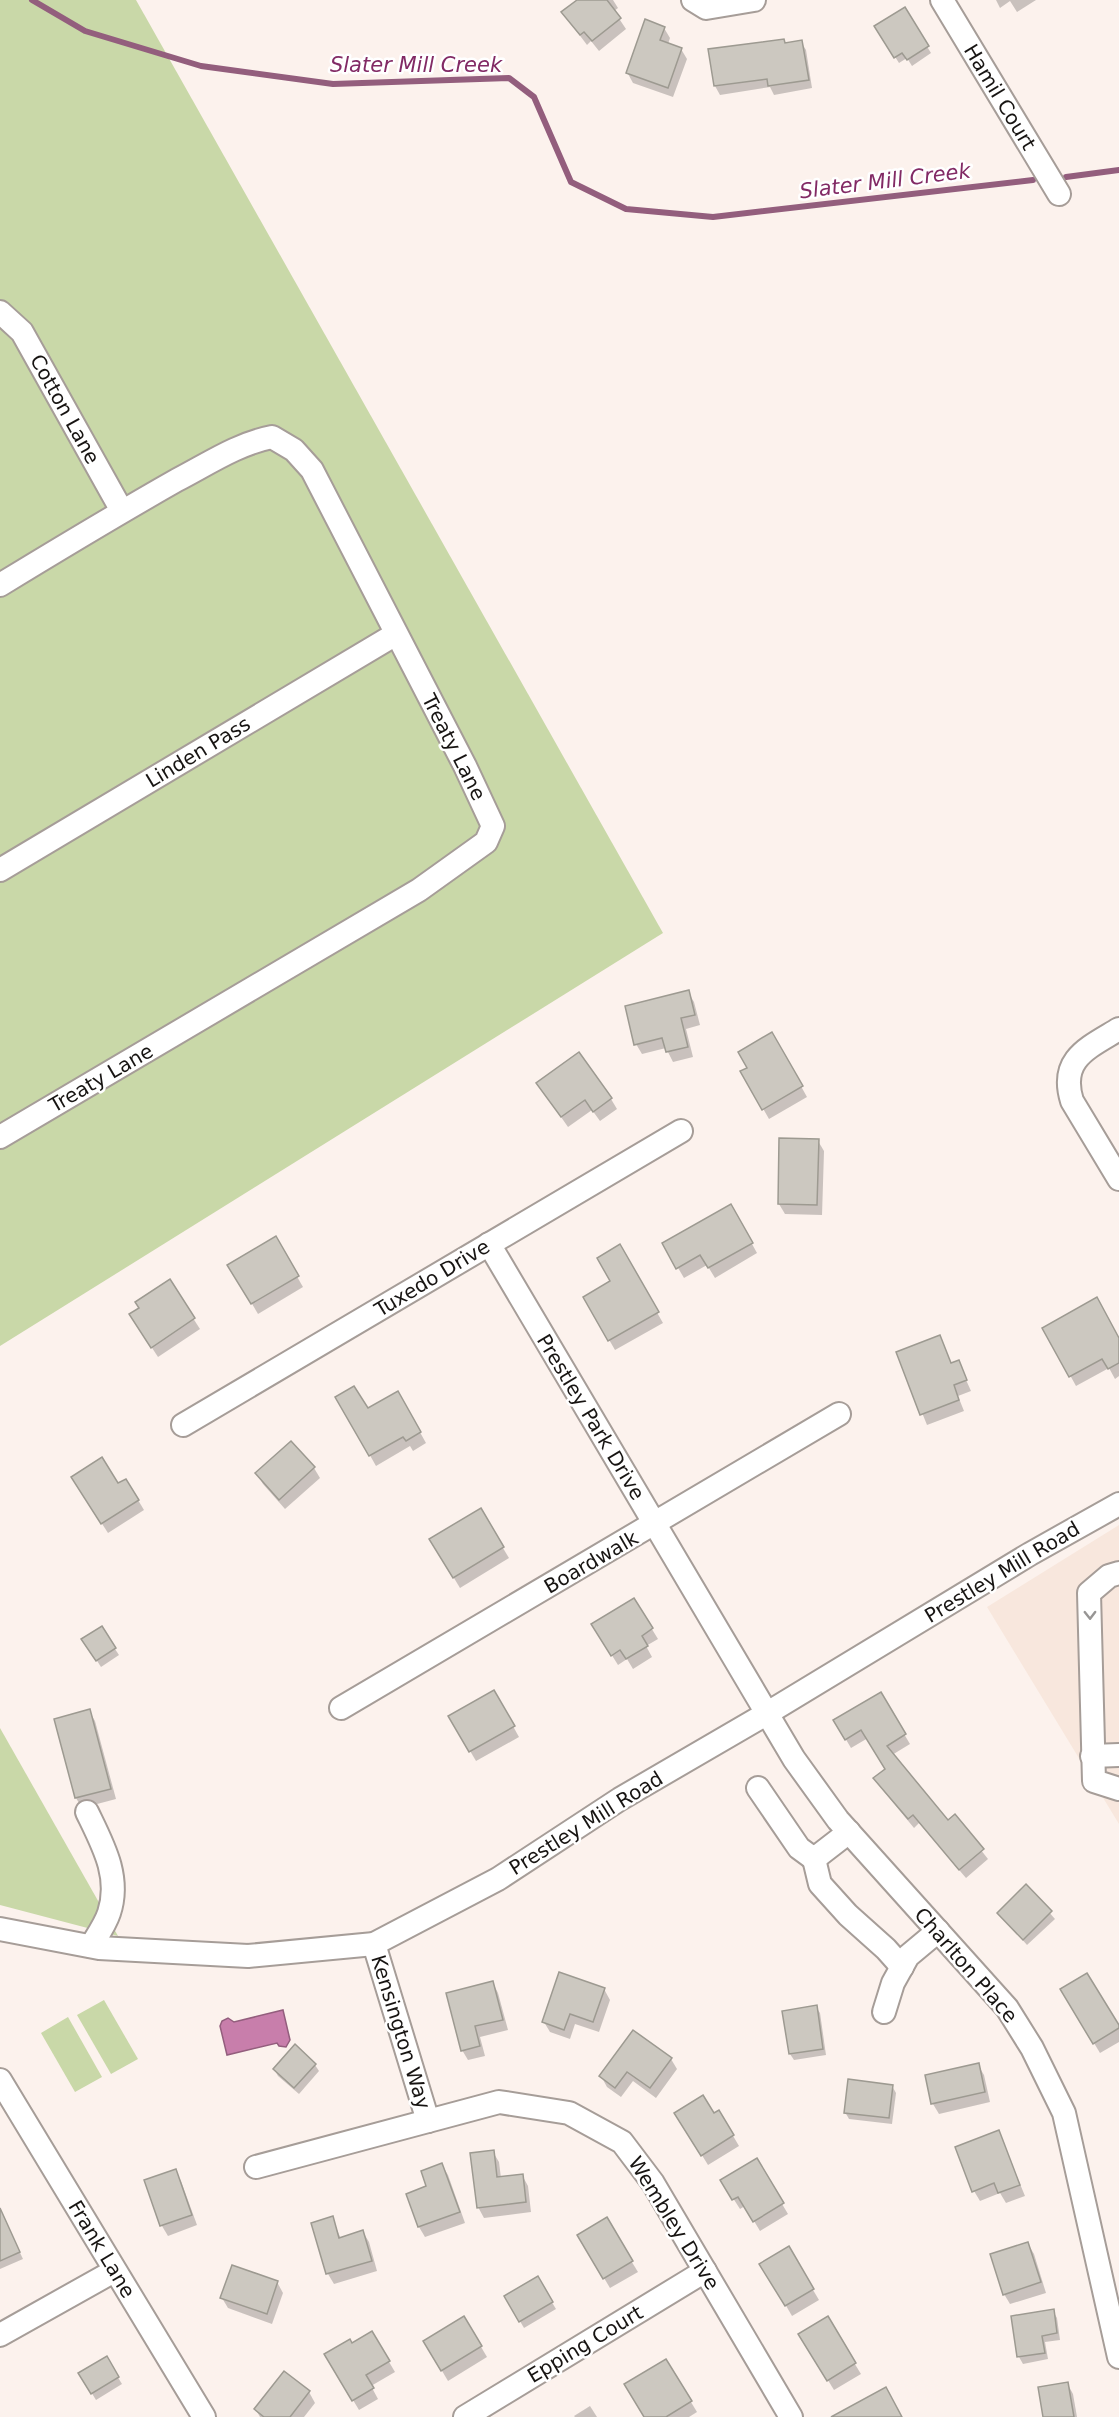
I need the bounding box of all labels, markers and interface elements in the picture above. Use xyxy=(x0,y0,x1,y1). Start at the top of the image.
street label: Hamil Court xyxy=(959,40,1041,154)
water label: Slater Mill Creek xyxy=(330,53,503,77)
water label: Slater Mill Creek xyxy=(798,159,973,203)
street label: Cotton Lane xyxy=(25,350,105,468)
street label: Treaty Lane xyxy=(417,689,491,804)
street label: Linden Pass xyxy=(141,711,255,793)
street label: Treaty Lane xyxy=(44,1039,157,1118)
street label: Tuxedo Drive xyxy=(369,1234,494,1322)
street label: Prestley Park Drive xyxy=(532,1330,650,1504)
street label: Prestley Mill Road xyxy=(920,1516,1084,1628)
street label: Boardwalk xyxy=(540,1525,643,1599)
one-way arrow xyxy=(1084,1611,1096,1620)
street label: Prestley Mill Road xyxy=(505,1766,667,1880)
street label: Charlton Place xyxy=(909,1902,1023,2028)
street label: Kensington Way xyxy=(366,1952,436,2112)
street label: Wembley Drive xyxy=(623,2152,725,2294)
street label: Frank Lane xyxy=(64,2196,140,2302)
street label: Epping Court xyxy=(523,2300,647,2388)

